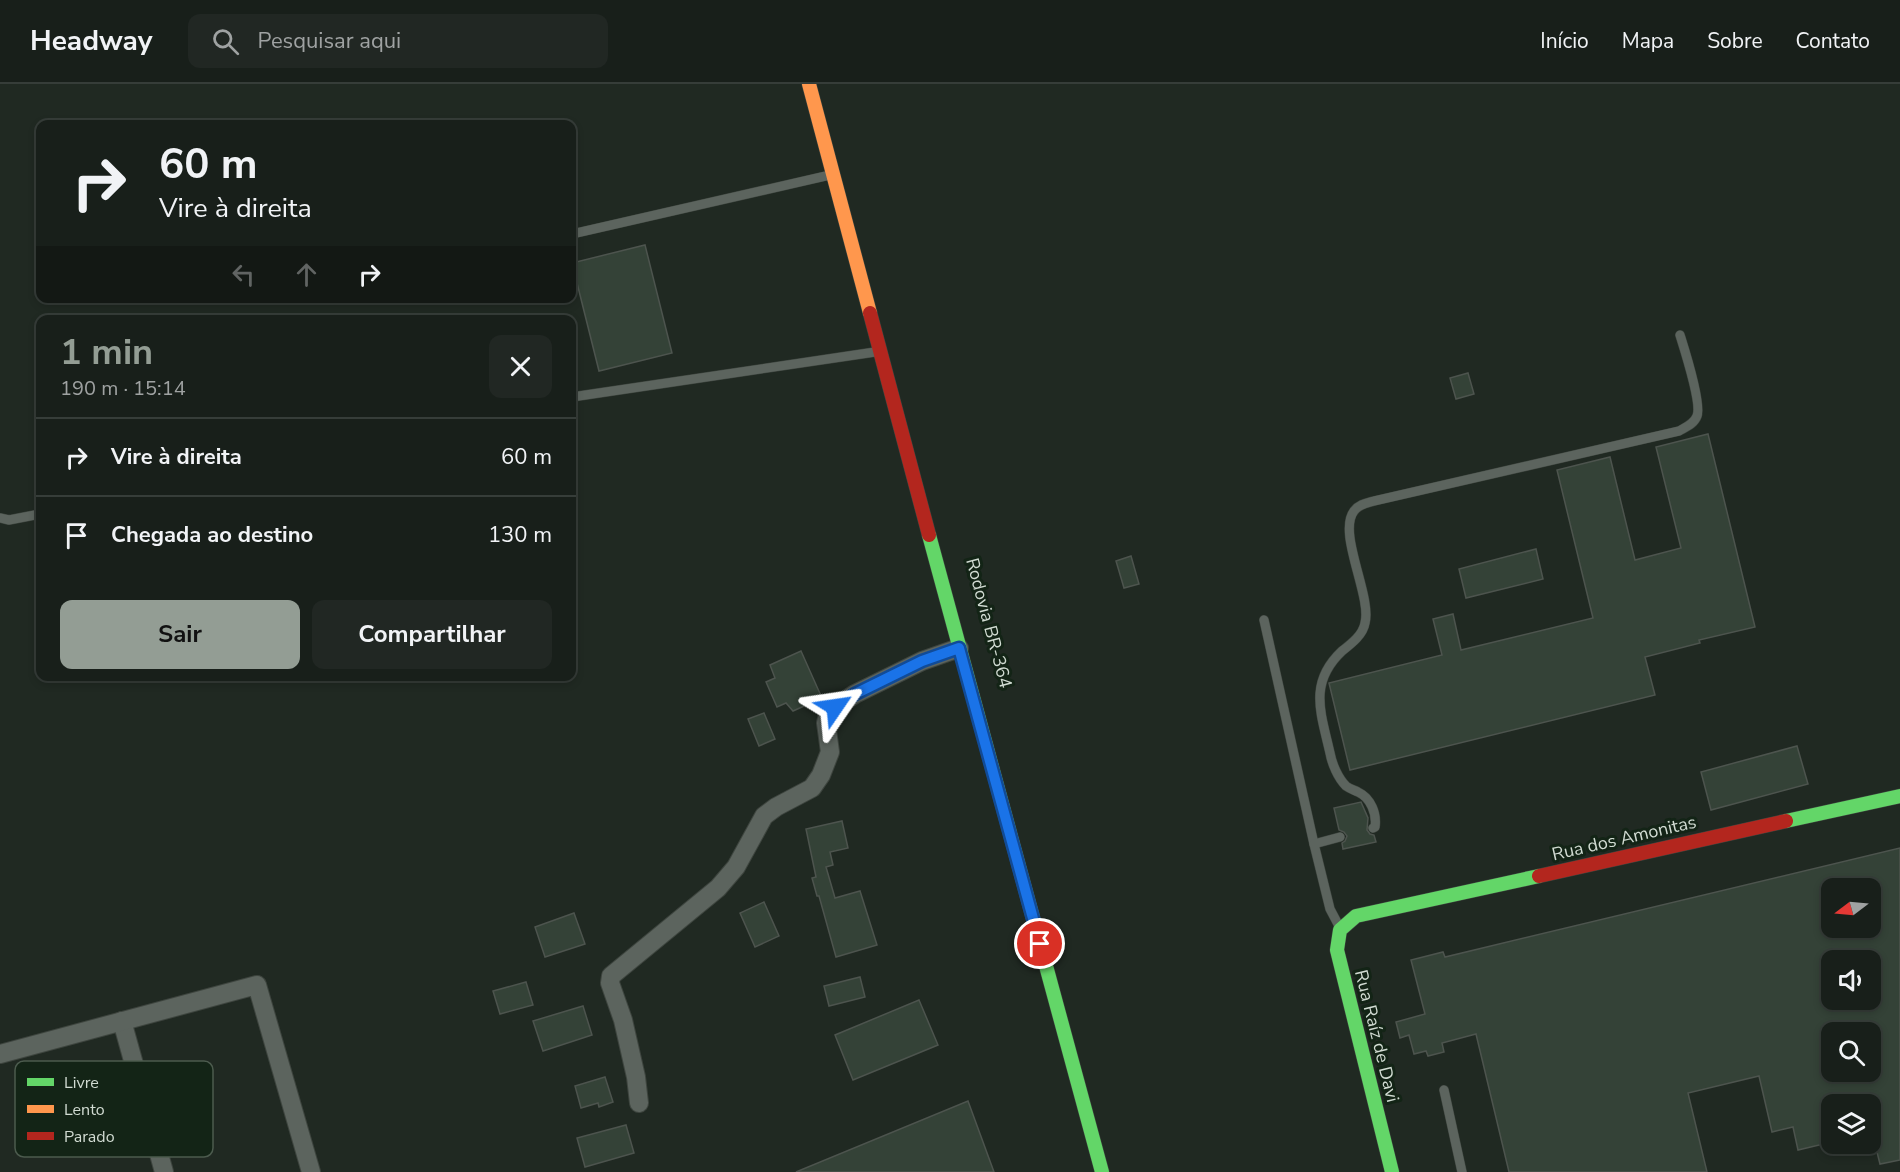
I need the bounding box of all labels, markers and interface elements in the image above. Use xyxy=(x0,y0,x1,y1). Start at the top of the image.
search box xyxy=(188,14,608,68)
text: Headway xyxy=(30,22,152,60)
icon: search xyxy=(209,25,242,58)
text: Pesquisar aqui xyxy=(257,26,401,56)
text: Início xyxy=(1540,27,1589,55)
text: Mapa xyxy=(1622,27,1674,55)
text: Sobre xyxy=(1707,27,1763,55)
text: Contato xyxy=(1796,27,1870,55)
text: 60 m xyxy=(159,136,258,193)
icon: right xyxy=(60,144,138,222)
text: Vire à direita xyxy=(159,190,312,227)
icon: left xyxy=(227,258,260,291)
icon: ahead xyxy=(290,258,323,291)
icon: right xyxy=(353,258,386,291)
text: 1 min xyxy=(60,328,153,377)
button: close xyxy=(489,335,552,398)
text: 190 m · 15:14 xyxy=(60,375,186,402)
icon: right xyxy=(60,441,93,474)
text: Vire à direita xyxy=(111,442,242,472)
text: 60 m xyxy=(501,442,552,472)
icon: arrive xyxy=(60,519,93,552)
text: Chegada ao destino xyxy=(111,520,313,550)
text: 130 m xyxy=(488,520,552,550)
street label: Rodovia BR-364 xyxy=(960,555,1018,691)
button: Sair xyxy=(60,600,300,669)
button: Compartilhar xyxy=(312,600,552,669)
position arrow xyxy=(803,675,867,739)
street label: Rua dos Amonitas xyxy=(1549,810,1699,866)
north arrow xyxy=(1821,878,1881,938)
map controls xyxy=(1821,878,1881,1154)
pin xyxy=(1014,918,1065,969)
icon: arrive xyxy=(1023,927,1056,960)
button: sound xyxy=(1821,950,1881,1010)
street label: Rua Raíz de Davi xyxy=(1349,967,1405,1105)
button: search xyxy=(1821,1022,1881,1082)
legend xyxy=(15,1061,213,1157)
text: Livre xyxy=(64,1072,99,1094)
button: layers xyxy=(1821,1094,1881,1154)
text: Lento xyxy=(64,1099,105,1121)
text: Parado xyxy=(64,1126,115,1148)

